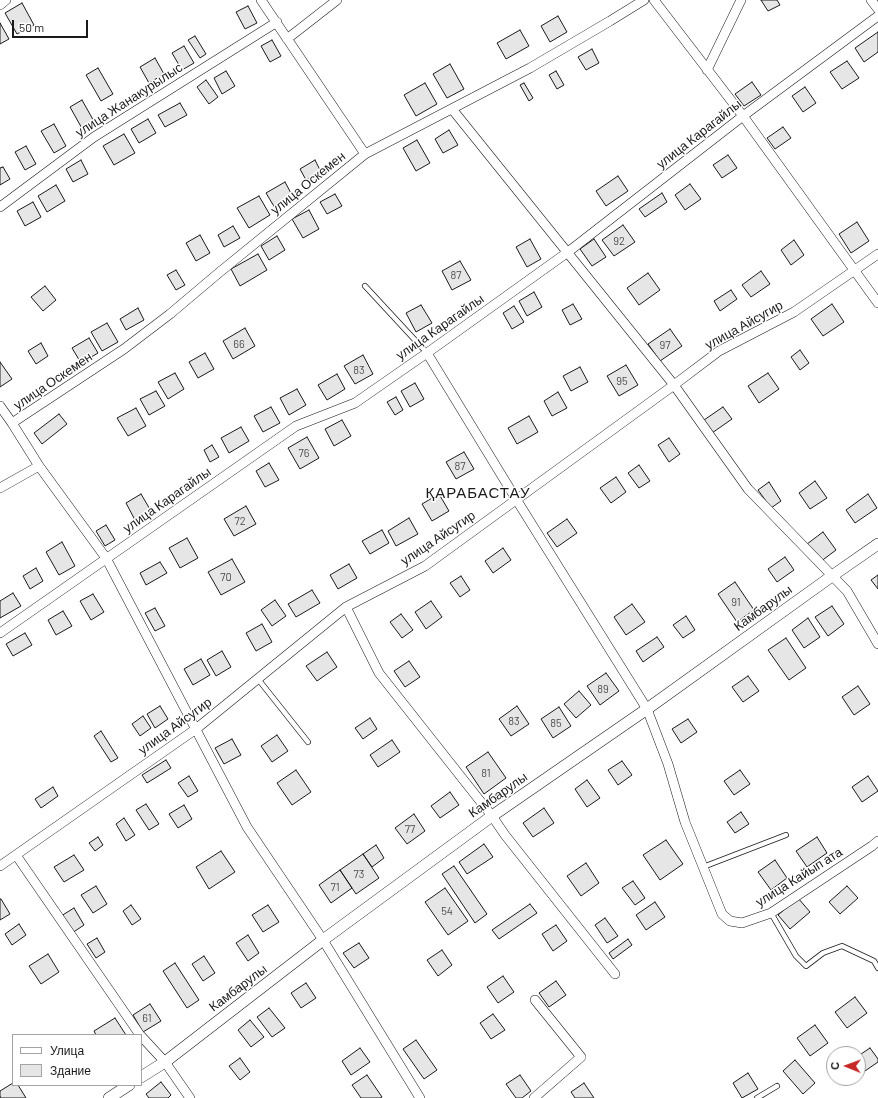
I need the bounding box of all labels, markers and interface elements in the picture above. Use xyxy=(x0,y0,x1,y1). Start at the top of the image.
scale bar xyxy=(14,12,90,38)
text: 50 m xyxy=(19,20,44,34)
street label: улица Жанакурылыс xyxy=(73,60,185,140)
street label: улица Карагайлы xyxy=(653,96,745,172)
street label: улица Оскемен xyxy=(268,148,348,218)
house number: 92 xyxy=(613,234,625,248)
house number: 87 xyxy=(451,268,461,282)
street label: улица Карагайлы xyxy=(393,291,487,363)
street label: улица Айсугир xyxy=(702,297,786,353)
house number: 66 xyxy=(233,337,245,351)
house number: 97 xyxy=(660,338,670,352)
street label: улица Оскемен xyxy=(11,349,95,413)
house number: 83 xyxy=(353,363,365,377)
house number: 95 xyxy=(616,374,628,388)
house number: 76 xyxy=(299,446,309,460)
house number: 87 xyxy=(455,459,465,473)
street label: улица Карагайлы xyxy=(120,464,214,536)
district label: ҚАРАБАСТАУ xyxy=(426,484,530,502)
street label: улица Айсугир xyxy=(398,507,478,569)
house number: 72 xyxy=(234,514,246,528)
house number: 70 xyxy=(220,570,232,584)
street label: Камбарулы xyxy=(731,582,795,634)
house number: 91 xyxy=(731,595,741,609)
house number: 89 xyxy=(597,682,609,696)
street label: улица Айсугир xyxy=(135,694,215,758)
house number: 83 xyxy=(508,714,520,728)
house number: 85 xyxy=(550,716,562,730)
house number: 81 xyxy=(481,766,491,780)
street label: Камбарулы xyxy=(466,769,530,821)
house number: 77 xyxy=(405,822,415,836)
street label: улица Кайып ата xyxy=(753,844,845,910)
house number: 73 xyxy=(354,867,364,881)
house number: 71 xyxy=(330,880,340,894)
house number: 54 xyxy=(441,904,453,918)
street label: Камбарулы xyxy=(206,961,270,1015)
house number: 61 xyxy=(142,1011,152,1025)
legend xyxy=(12,1034,142,1086)
text: Улица xyxy=(50,1043,84,1057)
north arrow xyxy=(826,1046,866,1086)
text: С xyxy=(828,1062,841,1070)
text: Здание xyxy=(50,1063,91,1077)

